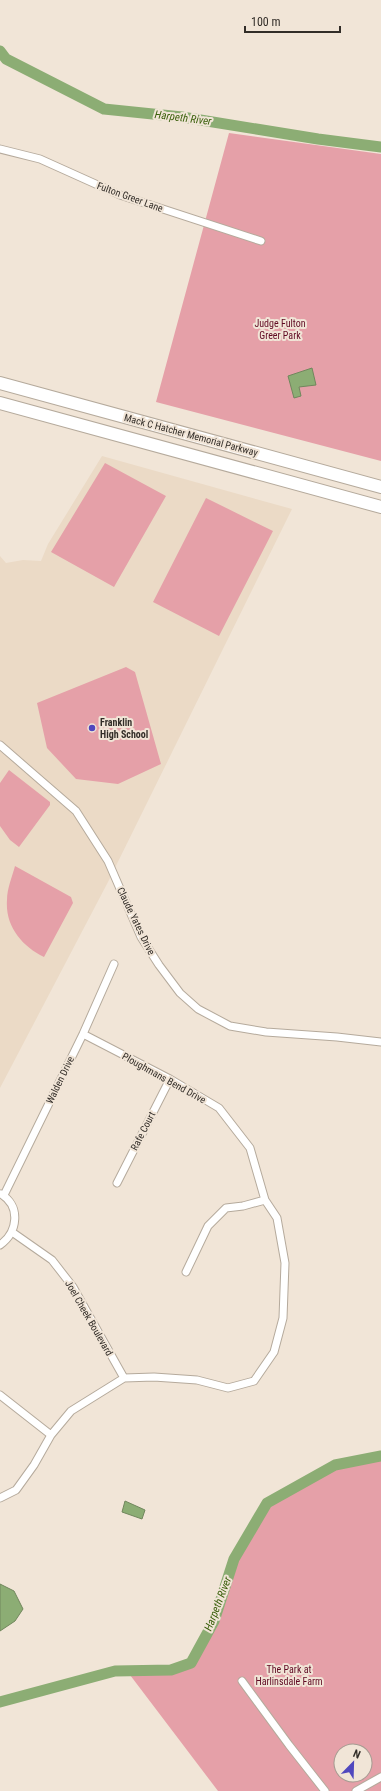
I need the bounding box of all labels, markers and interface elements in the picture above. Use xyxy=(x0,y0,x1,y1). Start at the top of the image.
scale bar xyxy=(245,8,340,34)
text: 100 m xyxy=(251,15,281,29)
water label: Harpeth River xyxy=(154,108,213,128)
street label: Fulton Greer Lane xyxy=(95,180,165,214)
park label: Judge Fulton Greer Park xyxy=(254,318,306,341)
street label: Mack C Hatcher Memorial Parkway xyxy=(123,412,259,458)
place label: Franklin High School xyxy=(100,717,148,740)
marker: Franklin High School xyxy=(87,723,97,733)
street label: Claude Yates Drive xyxy=(115,885,157,957)
street label: Ploughmans Bend Drive xyxy=(120,1050,208,1106)
street label: Walden Drive xyxy=(44,1054,76,1105)
street label: Rafe Court xyxy=(129,1110,157,1152)
street label: Joel Cheek Boulevard xyxy=(63,1278,115,1358)
water label: Harpeth River xyxy=(202,1574,235,1633)
park label: The Park at Harlinsdale Farm xyxy=(255,1664,323,1687)
north arrow xyxy=(333,1743,373,1783)
text: N xyxy=(351,1747,363,1762)

